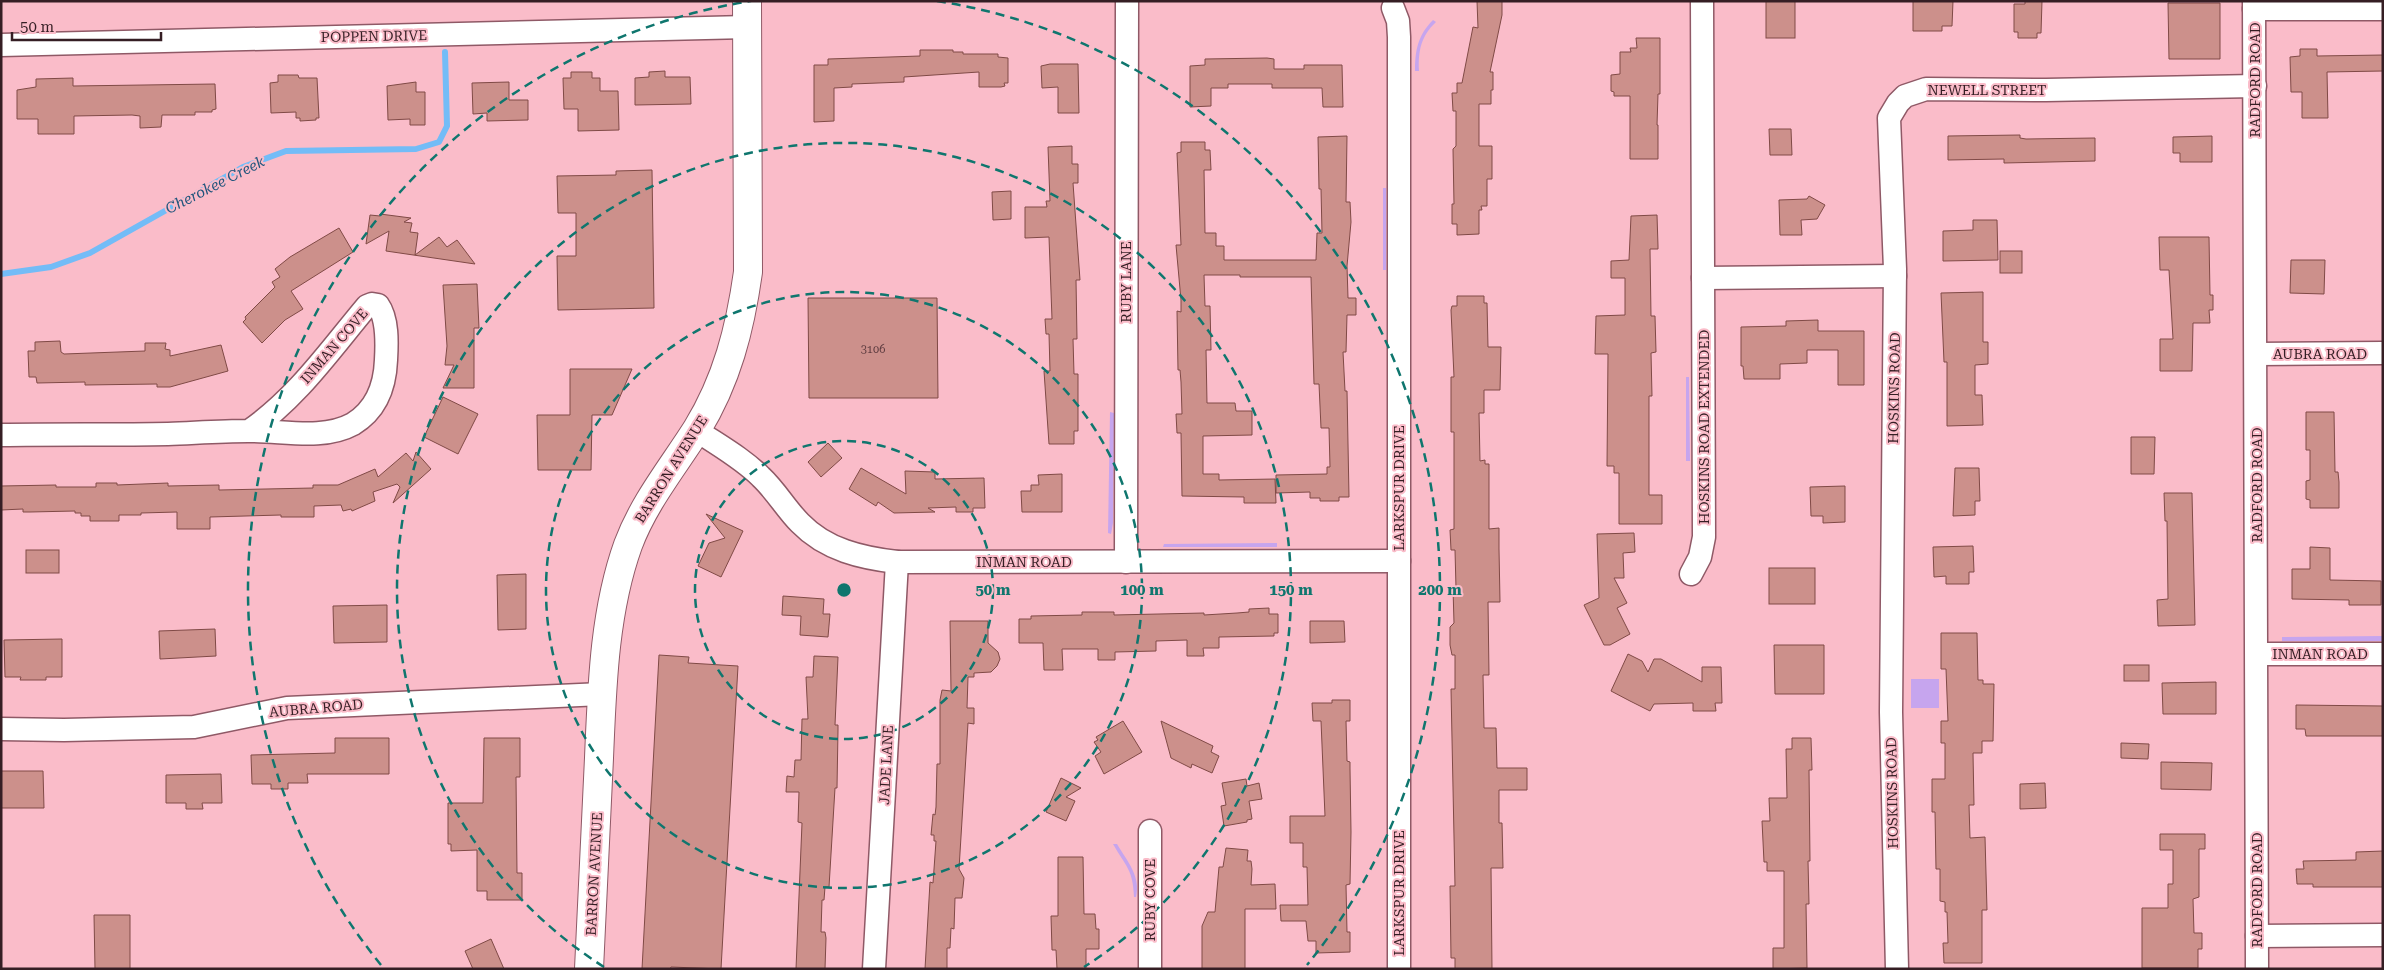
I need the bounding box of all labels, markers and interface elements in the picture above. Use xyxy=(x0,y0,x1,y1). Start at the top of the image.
scale bar xyxy=(12,10,161,42)
text: 50 m xyxy=(20,18,55,36)
street label: RADFORD ROAD xyxy=(2247,22,2263,138)
street label: POPPEN DRIVE xyxy=(321,27,427,45)
street label: NEWELL STREET xyxy=(1928,82,2046,98)
water label: Cherokee Creek xyxy=(162,152,268,218)
street label: RUBY LANE xyxy=(1118,241,1134,323)
street label: INMAN COVE xyxy=(297,305,371,387)
street label: HOSKINS ROAD EXTENDED xyxy=(1696,330,1712,524)
street label: HOSKINS ROAD xyxy=(1885,332,1903,444)
house number: 3106 xyxy=(861,343,885,356)
street label: AUBRA ROAD xyxy=(2273,346,2367,362)
street label: BARRON AVENUE xyxy=(631,412,711,526)
street label: LARKSPUR DRIVE xyxy=(1391,425,1407,551)
street label: RADFORD ROAD xyxy=(2249,427,2265,543)
street label: INMAN ROAD xyxy=(976,554,1072,570)
centre of rings xyxy=(835,581,853,599)
text: 50 m xyxy=(975,581,1011,599)
text: 100 m xyxy=(1120,581,1164,599)
text: 150 m xyxy=(1269,581,1313,599)
text: 200 m xyxy=(1418,581,1462,599)
street label: INMAN ROAD xyxy=(2272,646,2368,662)
street label: AUBRA ROAD xyxy=(268,696,364,720)
street label: JADE LANE xyxy=(876,725,896,805)
street label: HOSKINS ROAD xyxy=(1883,737,1901,849)
street label: BARRON AVENUE xyxy=(583,812,605,936)
street label: LARKSPUR DRIVE xyxy=(1391,830,1407,956)
street label: RADFORD ROAD xyxy=(2249,832,2265,948)
street label: RUBY COVE xyxy=(1142,859,1158,941)

